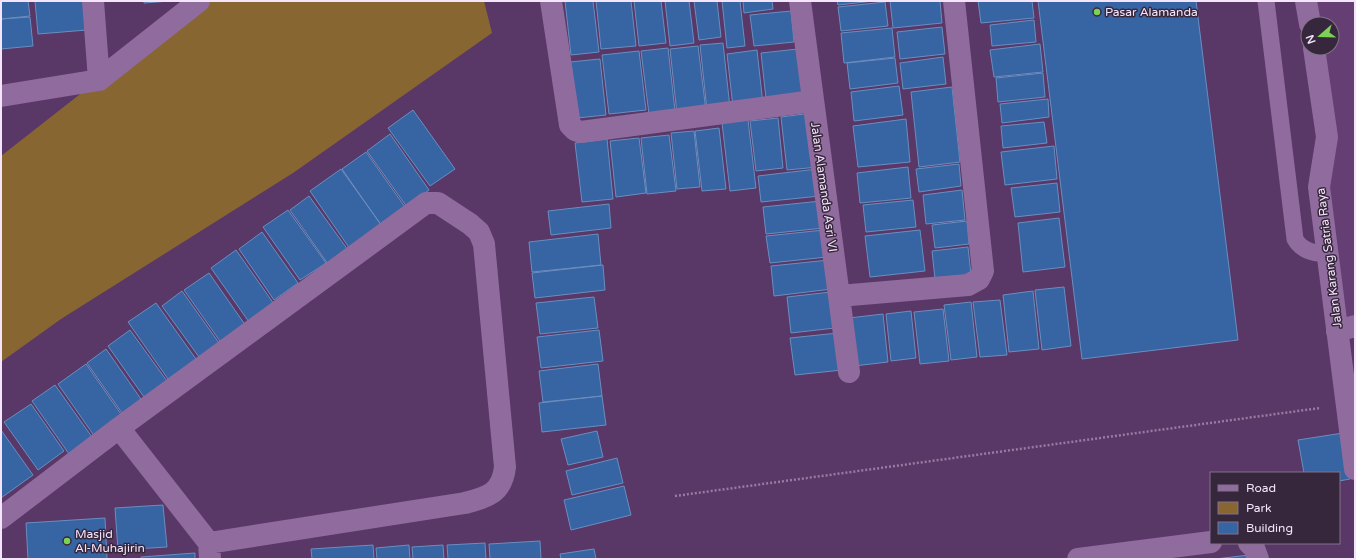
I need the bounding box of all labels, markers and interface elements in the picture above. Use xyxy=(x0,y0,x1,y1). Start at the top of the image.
place label: Pasar Alamanda xyxy=(1105,5,1198,19)
marker: Pasar Alamanda xyxy=(1092,7,1102,17)
north arrow xyxy=(1300,16,1340,56)
text: N xyxy=(1303,33,1319,46)
street label: Jalan Alamanda Asri VI xyxy=(808,121,840,253)
street label: Jalan Karang Satria Raya xyxy=(1313,187,1345,329)
legend xyxy=(1210,472,1340,544)
text: Road xyxy=(1246,481,1276,495)
text: Park xyxy=(1246,501,1272,515)
text: Building xyxy=(1246,521,1293,535)
place label: Masjid Al-Muhajirin xyxy=(75,527,145,555)
marker: Masjid Al-Muhajirin xyxy=(62,536,72,546)

